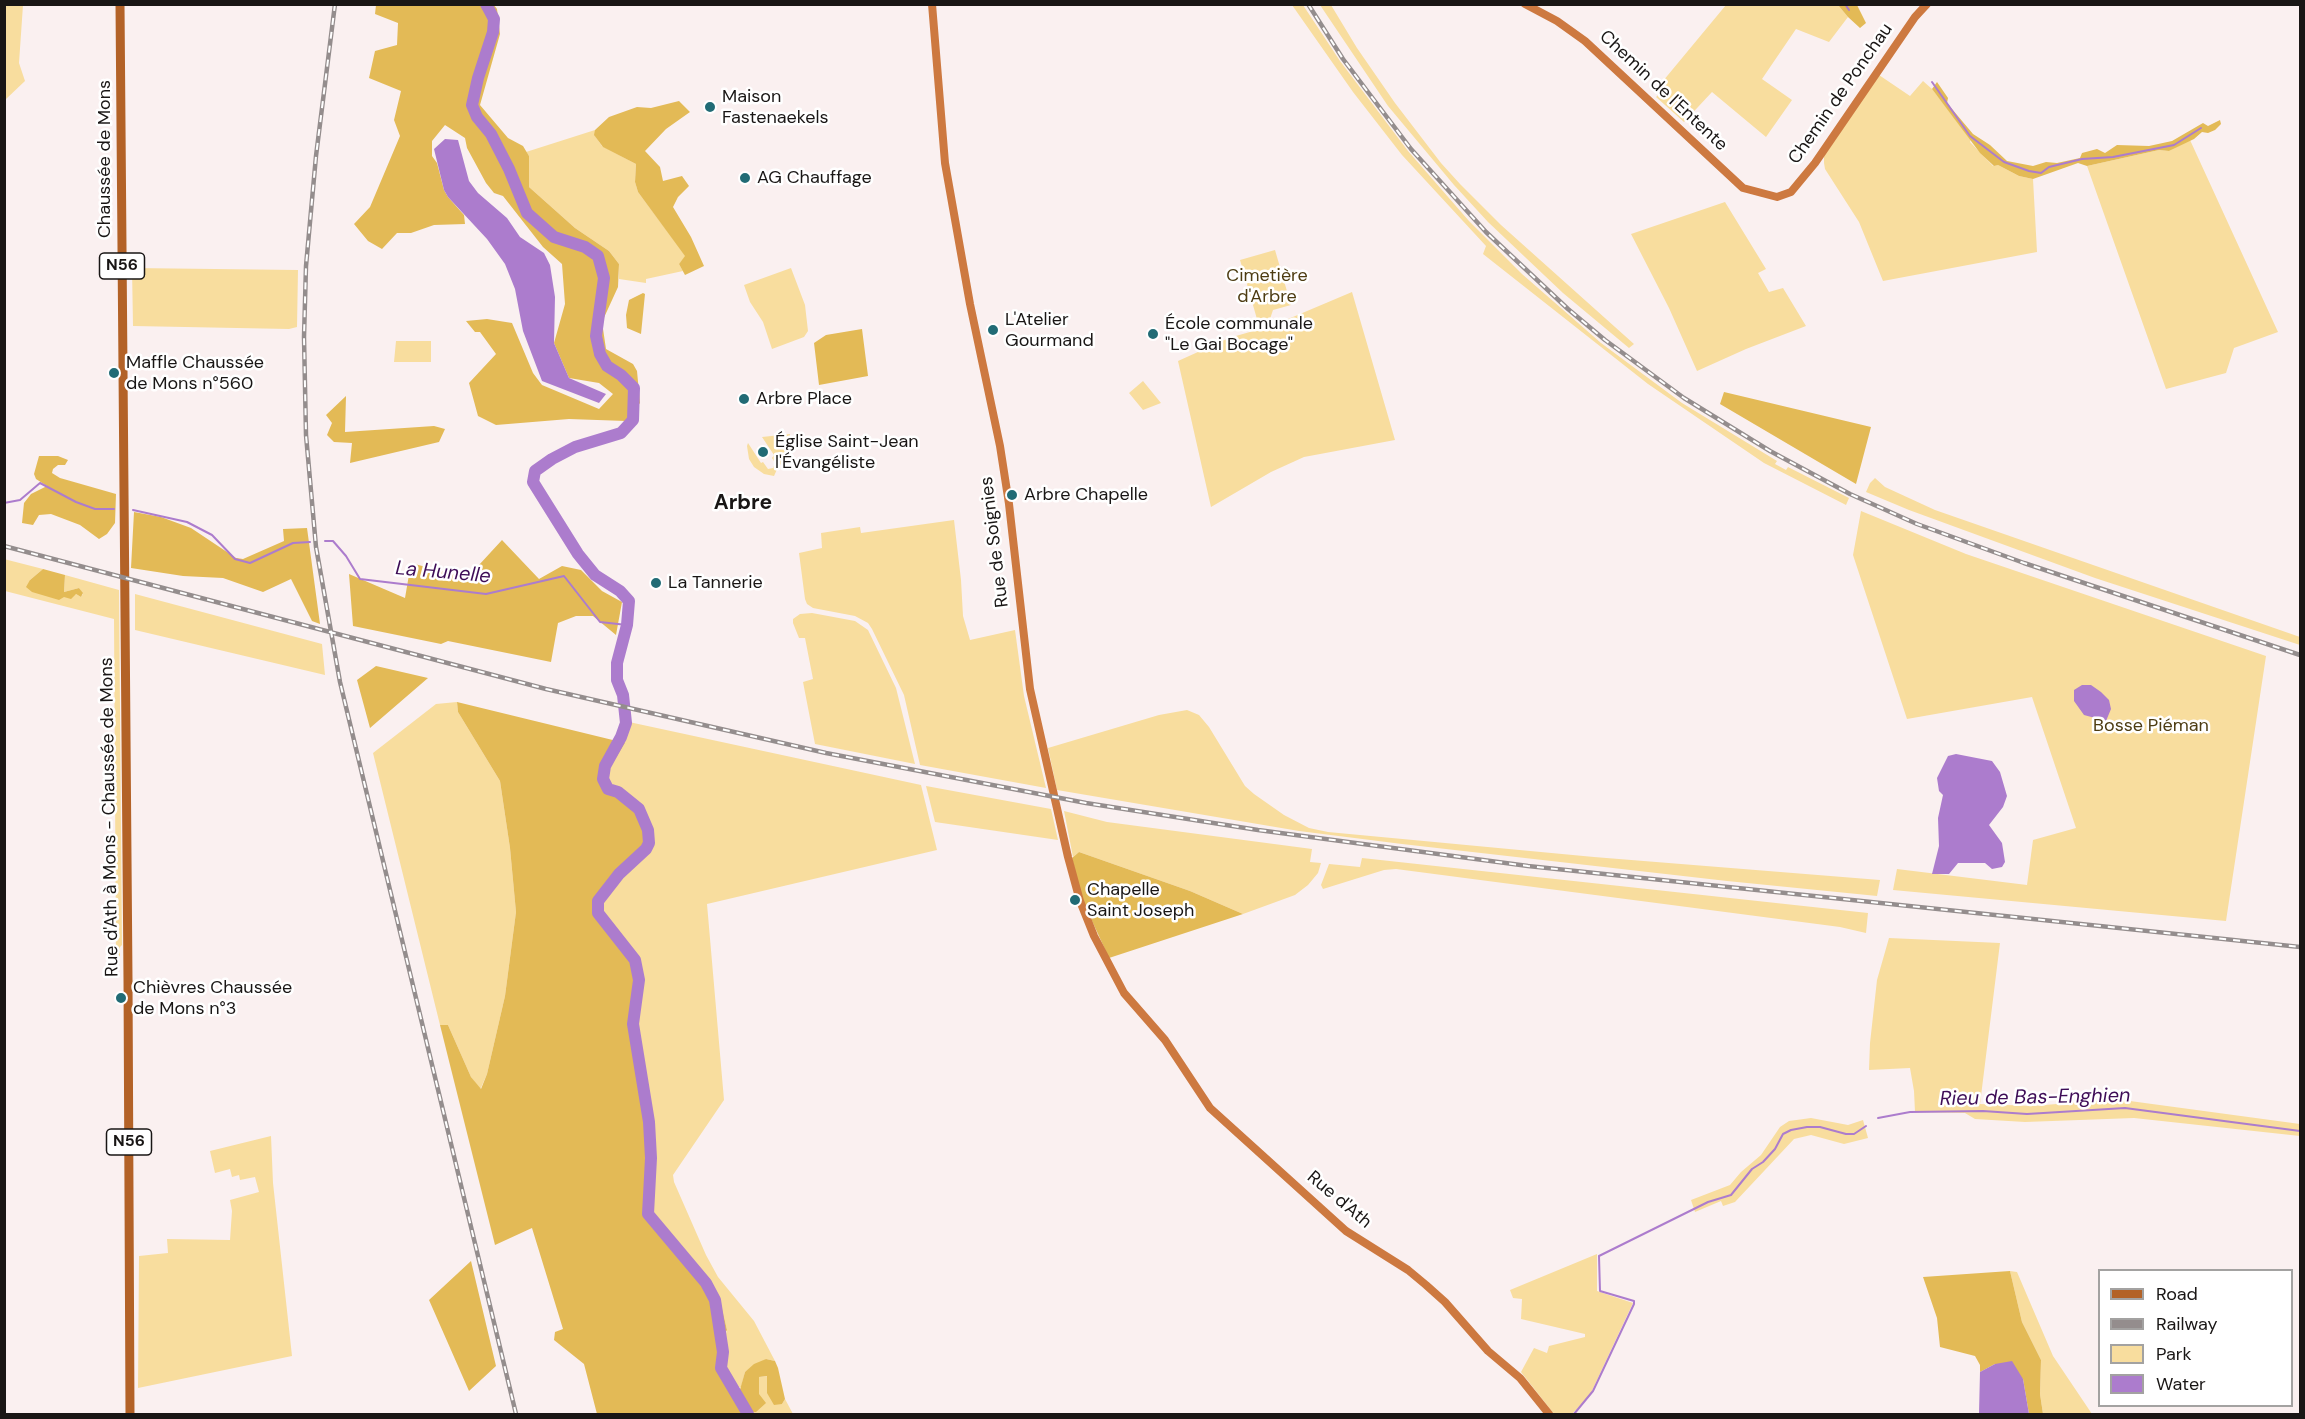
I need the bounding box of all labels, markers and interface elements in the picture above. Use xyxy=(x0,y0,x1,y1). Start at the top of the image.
street label: Chemin de Ponchau xyxy=(1784,19,1898,169)
street label: Chemin de l'Entente xyxy=(1595,26,1731,156)
street label: Chaussée de Mons xyxy=(94,80,116,238)
place label: Maison Fastenaekels xyxy=(722,86,829,128)
marker: Maison Fastenaekels xyxy=(703,100,717,114)
place label: AG Chauffage xyxy=(757,167,872,189)
marker: AG Chauffage xyxy=(738,171,752,185)
road number: N56 xyxy=(100,253,144,279)
park label: Cimetière d'Arbre xyxy=(1226,265,1308,308)
place label: L'Atelier Gourmand xyxy=(1005,309,1094,352)
place label: École communale "Le Gai Bocage" xyxy=(1165,313,1313,356)
marker: L'Atelier Gourmand xyxy=(986,323,1000,337)
marker: École communale "Le Gai Bocage" xyxy=(1146,327,1160,341)
place label: Maffle Chaussée de Mons n°560 xyxy=(126,352,264,394)
marker: Maffle Chaussée de Mons n°560 xyxy=(107,366,121,380)
place label: Arbre Place xyxy=(756,388,852,410)
marker: Arbre Place xyxy=(737,392,751,406)
place label: Église Saint-Jean l'Évangéliste xyxy=(775,431,919,474)
marker: Église Saint-Jean l'Évangéliste xyxy=(756,445,770,459)
street label: Rue de Soignies xyxy=(976,475,1014,609)
place label: Arbre Chapelle xyxy=(1024,484,1148,506)
marker: Arbre Chapelle xyxy=(1005,488,1019,502)
district label: Arbre xyxy=(714,490,772,516)
water label: La Hunelle xyxy=(394,557,492,589)
place label: La Tannerie xyxy=(668,572,763,594)
marker: La Tannerie xyxy=(649,576,663,590)
street label: Rue d'Ath à Mons - Chaussée de Mons xyxy=(96,657,124,977)
park label: Bosse Piéman xyxy=(2093,715,2209,737)
place label: Chapelle Saint Joseph xyxy=(1087,879,1194,922)
marker: Chapelle Saint Joseph xyxy=(1068,893,1082,907)
place label: Chièvres Chaussée de Mons n°3 xyxy=(133,977,292,1020)
marker: Chièvres Chaussée de Mons n°3 xyxy=(114,991,128,1005)
water label: Rieu de Bas-Enghien xyxy=(1939,1084,2131,1112)
road number: N56 xyxy=(106,1129,152,1155)
street label: Rue d'Ath xyxy=(1302,1167,1376,1233)
legend xyxy=(2098,1269,2293,1407)
text: Road xyxy=(2156,1282,2198,1306)
text: Railway xyxy=(2156,1312,2218,1336)
text: Park xyxy=(2156,1342,2192,1366)
text: Water xyxy=(2156,1372,2206,1396)

